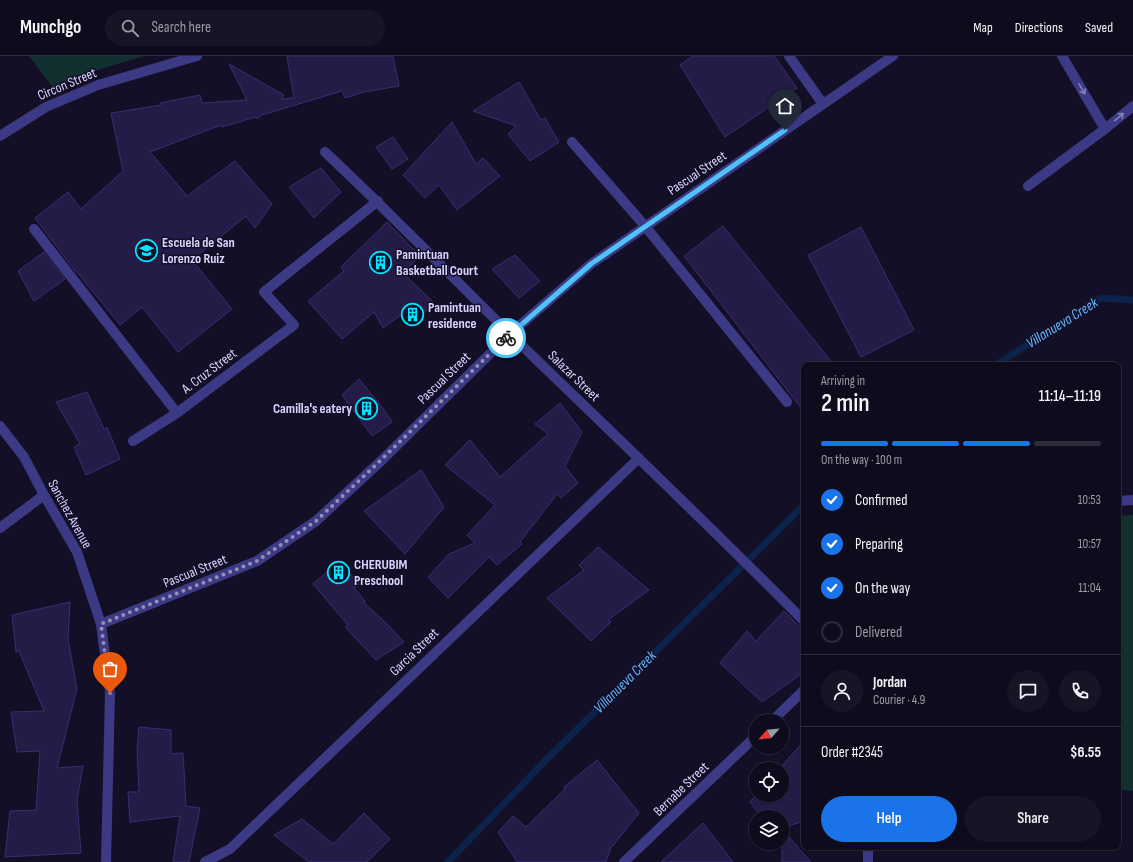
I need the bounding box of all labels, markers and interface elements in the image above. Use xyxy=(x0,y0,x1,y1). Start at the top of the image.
search box xyxy=(105,10,385,46)
text: Munchgo xyxy=(20,16,81,39)
icon: search xyxy=(119,17,141,39)
text: Search here xyxy=(151,18,211,37)
text: Map xyxy=(973,19,993,36)
text: Directions xyxy=(1015,19,1063,36)
text: Saved xyxy=(1085,19,1113,36)
street label: Circon Street xyxy=(35,64,99,104)
one-way arrow xyxy=(1078,83,1086,95)
pin xyxy=(768,89,802,130)
icon: home xyxy=(774,95,796,117)
one-way arrow xyxy=(1114,113,1125,122)
street label: Pascual Street xyxy=(664,147,730,199)
place label: Escuela de San Lorenzo Ruiz xyxy=(162,234,235,267)
school or university icon: Escuela de San Lorenzo Ruiz xyxy=(133,237,159,263)
place label: Pamintuan Basketball Court xyxy=(396,246,479,279)
building icon: Pamintuan Basketball Court xyxy=(367,249,393,275)
water label: Villanueva Creek xyxy=(1022,293,1102,353)
place label: Pamintuan residence xyxy=(428,299,481,332)
building icon: Pamintuan residence xyxy=(399,302,425,328)
courier xyxy=(486,318,526,358)
icon: bike xyxy=(495,327,517,349)
street label: A. Cruz Street xyxy=(177,345,240,398)
street label: Salazar Street xyxy=(545,347,603,405)
street label: Pascual Street xyxy=(414,348,474,408)
text: Arriving in xyxy=(821,373,865,389)
text: 11:14–11:19 xyxy=(1039,387,1101,406)
text: 2 min xyxy=(821,388,870,419)
building icon: Camilla's eatery xyxy=(354,395,380,421)
place label: Camilla's eatery xyxy=(273,400,352,417)
text: On the way · 100 m xyxy=(821,452,902,468)
street label: Sanchez Avenue xyxy=(44,477,96,551)
icon: check xyxy=(821,489,843,511)
text: Confirmed xyxy=(855,491,908,510)
text: 10:53 xyxy=(1078,492,1101,508)
icon: check xyxy=(821,533,843,555)
text: Preparing xyxy=(855,535,903,554)
text: 10:57 xyxy=(1078,536,1101,552)
street label: Pascual Street xyxy=(161,551,229,591)
place label: CHERUBIM Preschool xyxy=(354,556,408,589)
building icon: CHERUBIM Preschool xyxy=(325,559,351,585)
icon: check xyxy=(821,577,843,599)
text: On the way xyxy=(855,579,910,598)
text: 11:04 xyxy=(1078,580,1101,596)
text: Delivered xyxy=(855,623,902,642)
street label: Garcia Street xyxy=(386,625,442,679)
water label: Villanueva Creek xyxy=(590,646,661,717)
pin xyxy=(93,652,127,693)
icon: bag xyxy=(99,658,121,680)
button: person xyxy=(821,670,863,712)
button: chat xyxy=(1007,670,1049,712)
button: phone xyxy=(1059,670,1101,712)
text: Jordan xyxy=(873,673,907,692)
text: Courier · 4.9 xyxy=(873,692,925,708)
north arrow xyxy=(749,714,789,754)
map controls xyxy=(749,714,789,850)
text: Order #2345 xyxy=(821,743,883,762)
text: $6.55 xyxy=(1070,743,1101,762)
street label: Bernabe Street xyxy=(650,758,712,820)
button: locate xyxy=(749,762,789,802)
button: Help xyxy=(821,796,957,842)
button: Share xyxy=(965,796,1101,842)
button: layers xyxy=(749,810,789,850)

